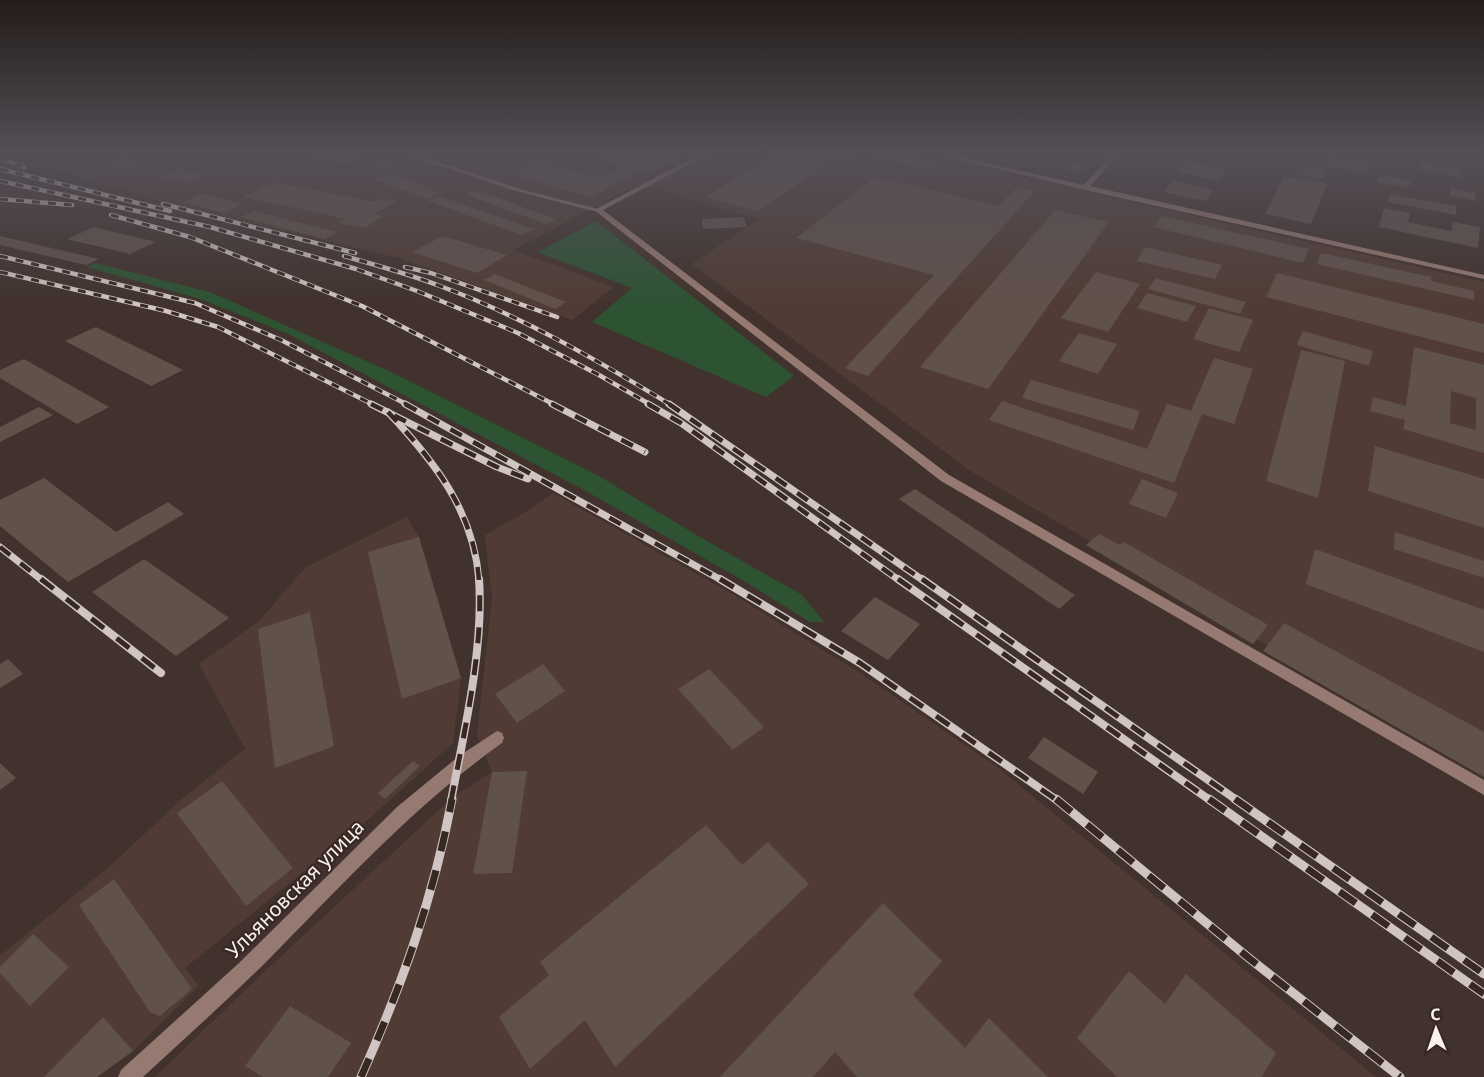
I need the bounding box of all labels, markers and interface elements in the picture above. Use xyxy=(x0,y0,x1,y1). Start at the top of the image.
street label: Ульяновская улица xyxy=(220,814,370,964)
north arrow xyxy=(1406,999,1466,1059)
text: С xyxy=(1430,1003,1441,1025)

